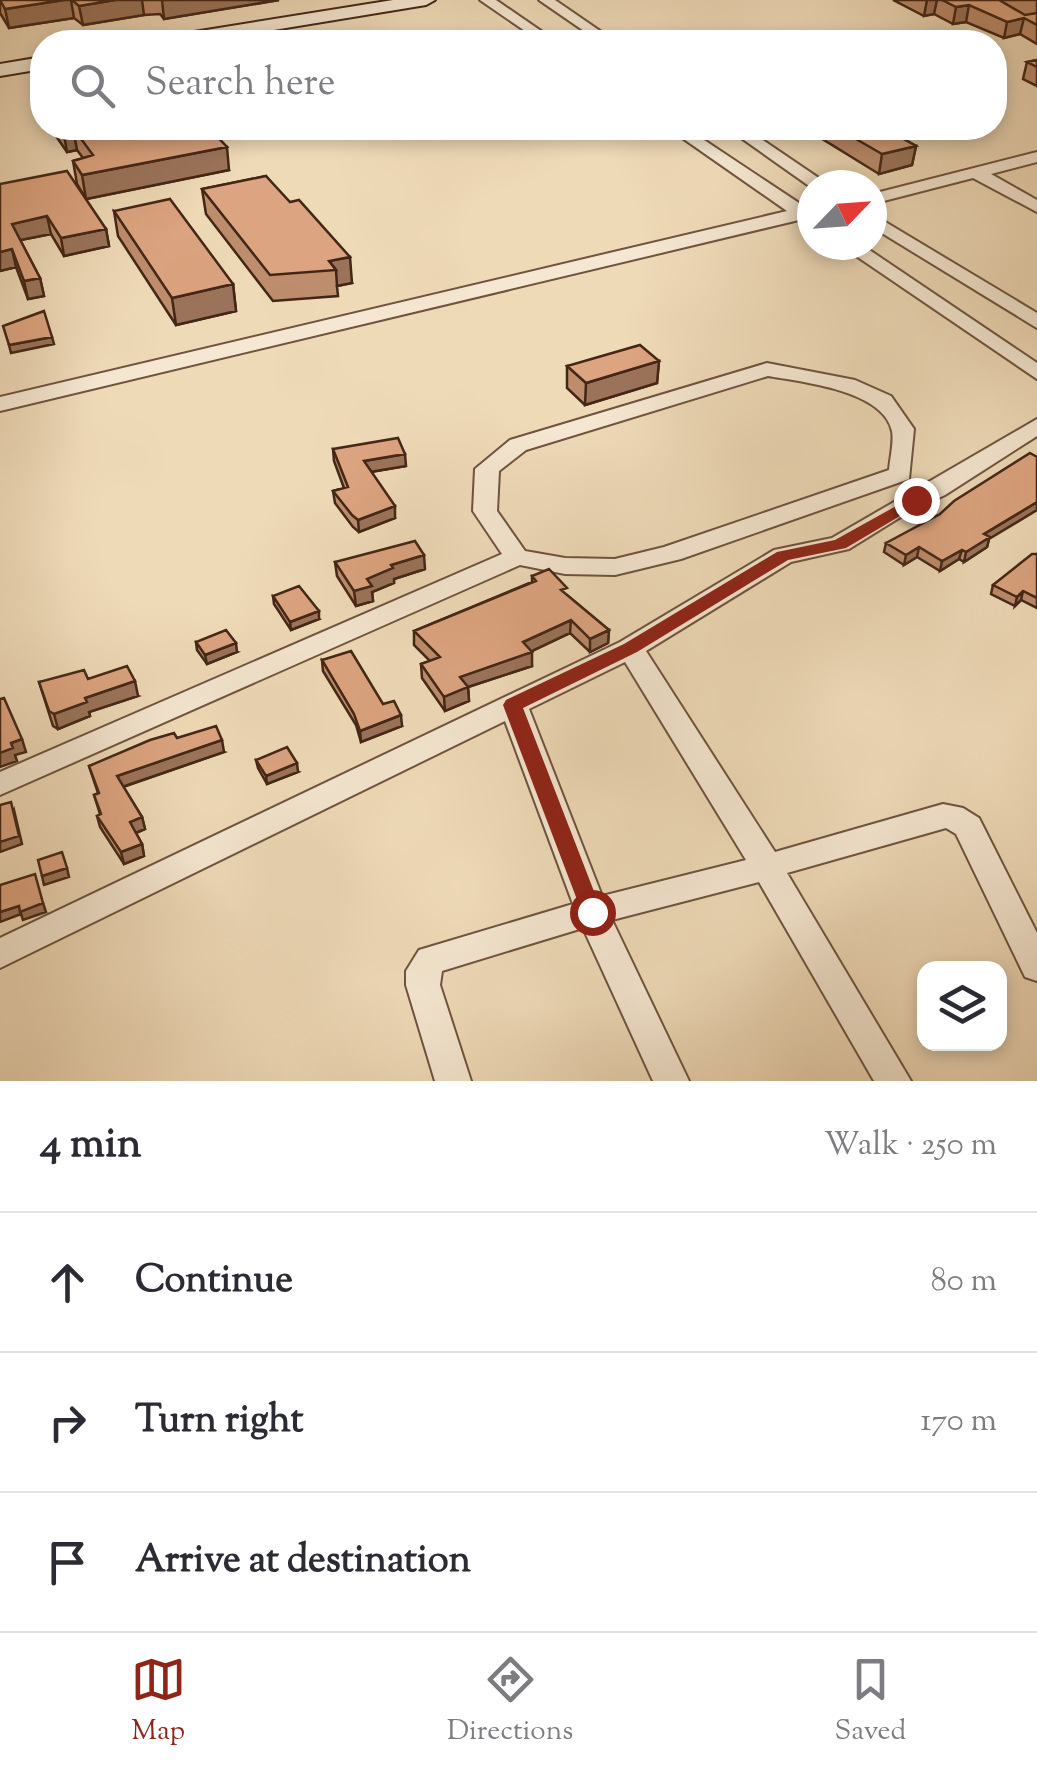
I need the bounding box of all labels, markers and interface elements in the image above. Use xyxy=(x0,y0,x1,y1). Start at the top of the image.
search box xyxy=(30,30,1007,140)
icon: search xyxy=(65,58,120,113)
text: Search here xyxy=(145,58,336,112)
north arrow xyxy=(797,170,887,260)
route end xyxy=(894,478,940,524)
route start xyxy=(570,890,616,936)
map controls xyxy=(917,961,1007,1051)
button: layers xyxy=(917,961,1007,1051)
text: 4 min xyxy=(40,1116,142,1176)
text: Walk · 250 m xyxy=(824,1123,997,1169)
icon: ahead xyxy=(40,1255,95,1310)
text: Continue xyxy=(135,1255,293,1309)
text: 80 m xyxy=(931,1259,997,1305)
icon: right xyxy=(40,1395,95,1450)
text: Turn right xyxy=(135,1395,303,1449)
text: 170 m xyxy=(920,1399,997,1445)
icon: arrive xyxy=(40,1535,95,1590)
text: Arrive at destination xyxy=(135,1535,471,1589)
tab: Map xyxy=(131,1652,186,1752)
tab: Directions xyxy=(447,1652,573,1752)
tab: Saved xyxy=(834,1652,906,1752)

